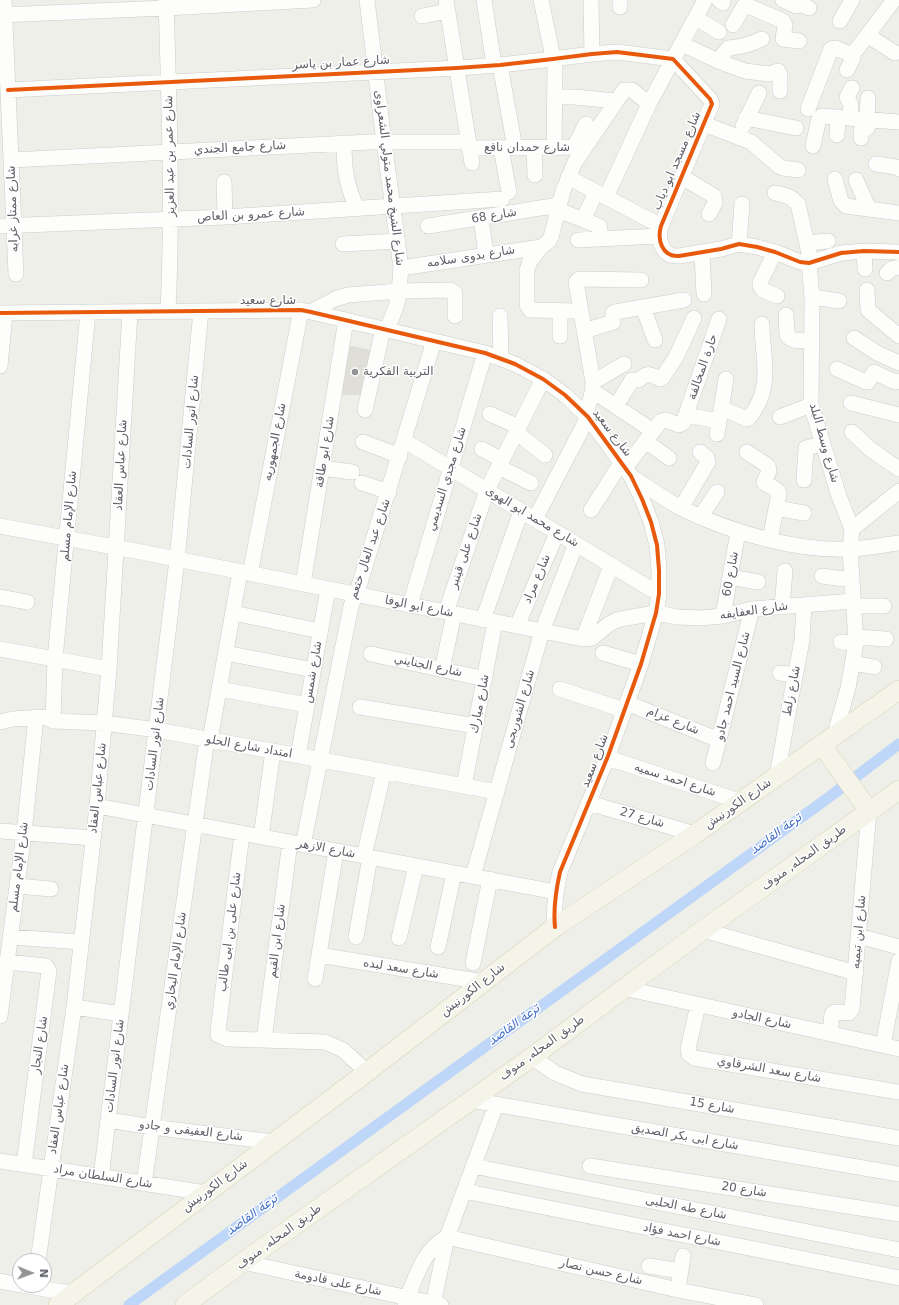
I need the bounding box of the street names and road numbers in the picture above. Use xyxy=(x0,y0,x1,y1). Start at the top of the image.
street label: شارع عمار بن ياسر xyxy=(292,53,390,73)
street label: شارع الشيخ محمد متولي الشعراوى xyxy=(371,89,407,267)
street label: شارع عمر بن عبد العزيز xyxy=(162,95,178,217)
street label: شارع مسجد ابو دياب xyxy=(650,109,704,213)
street label: شارع جامع الجندي xyxy=(194,138,286,158)
street label: شارع حمدان نافع xyxy=(484,141,570,155)
street label: شارع ممتاز غرابه xyxy=(4,165,22,253)
street label: شارع عمرو بن العاص xyxy=(197,205,305,225)
street label: شارع 68 xyxy=(470,205,518,227)
street label: شارع بدوى سلامه xyxy=(426,243,516,271)
street label: شارع سعيد xyxy=(240,294,296,308)
street label: حارة المخالفة xyxy=(685,332,721,402)
street label: شارع انور السادات xyxy=(180,374,202,470)
street label: شارع وسط البلد xyxy=(806,401,842,485)
street label: شارع الجمهوريه xyxy=(260,402,290,482)
street label: شارع سعيد xyxy=(589,406,635,460)
street label: شارع ابو طاقة xyxy=(312,415,338,489)
street label: شارع عباس العقاد xyxy=(111,419,131,511)
street label: شارع مجدي السديمي xyxy=(424,425,470,533)
street label: شارع الإمام مسلم xyxy=(58,470,80,562)
street label: شارع محمد ابو الهوى xyxy=(483,483,581,551)
street label: شارع عبد العال ختعم xyxy=(346,497,394,601)
street label: شارع على قينبر xyxy=(446,511,486,591)
street label: شارع 60 xyxy=(720,550,742,598)
street label: شارع مراد xyxy=(520,552,554,606)
street label: شارع ابو الوفا xyxy=(383,593,455,621)
street label: شارع العفايفه xyxy=(719,599,789,623)
street label: شارع السيد احمد جادو xyxy=(712,630,754,742)
street label: شارع شمس xyxy=(300,640,326,704)
street label: شارع الجنايني xyxy=(393,652,463,680)
street label: شارع زلط xyxy=(780,664,804,718)
street label: شارع الشوربجى xyxy=(502,668,538,750)
street label: شارع مبارك xyxy=(467,673,493,735)
street label: شارع انور السادات xyxy=(142,696,168,792)
street label: شارع عزام xyxy=(645,704,701,738)
street label: امتداد شارع الحلو xyxy=(205,732,293,762)
street label: شارع سعيد xyxy=(578,732,612,790)
street label: شارع عباس العقاد xyxy=(86,742,110,834)
street label: شارع احمد سميه xyxy=(632,760,718,800)
street label: شارع الكورنيش xyxy=(702,776,774,832)
street label: شارع 27 xyxy=(618,805,666,831)
street label: شارع الإمام مسلم xyxy=(6,821,32,913)
street label: طريق المحله, منوف xyxy=(759,822,849,894)
street label: شارع الازهر xyxy=(295,836,357,862)
street label: شارع على بن ابى طالب xyxy=(215,871,245,993)
street label: شارع ابن تيميه xyxy=(849,894,869,970)
street label: شارع ابن القيم xyxy=(265,903,289,979)
street label: شارع الإمام البخاري xyxy=(162,911,190,1011)
street label: شارع سعد لبده xyxy=(362,956,440,982)
street label: شارع الكورنيش xyxy=(438,960,508,1020)
street label: شارع الجادو xyxy=(731,1006,793,1032)
street label: طريق المحله, منوف xyxy=(497,1012,587,1084)
street label: شارع النجار xyxy=(29,1015,51,1075)
street label: شارع انور السادات xyxy=(102,1018,128,1114)
street label: شارع سعد الشرقاوي xyxy=(716,1054,822,1086)
street label: شارع عباس العقاد xyxy=(46,1063,72,1155)
street label: شارع 15 xyxy=(688,1095,736,1117)
street label: شارع العفيفى و جادو xyxy=(138,1117,244,1145)
street label: شارع ابى بكر الصديق xyxy=(630,1120,740,1154)
street label: شارع الكورنيش xyxy=(179,1157,251,1215)
street label: شارع السلطان مراد xyxy=(52,1162,154,1192)
street label: شارع 20 xyxy=(720,1179,768,1201)
street label: شارع طه الحلبى xyxy=(644,1193,728,1223)
street label: طريق المحله, منوف xyxy=(234,1201,324,1273)
street label: شارع احمد فؤاد xyxy=(642,1220,722,1250)
street label: شارع حسن نصار xyxy=(558,1255,644,1289)
street label: شارع على قادومة xyxy=(293,1267,383,1299)

